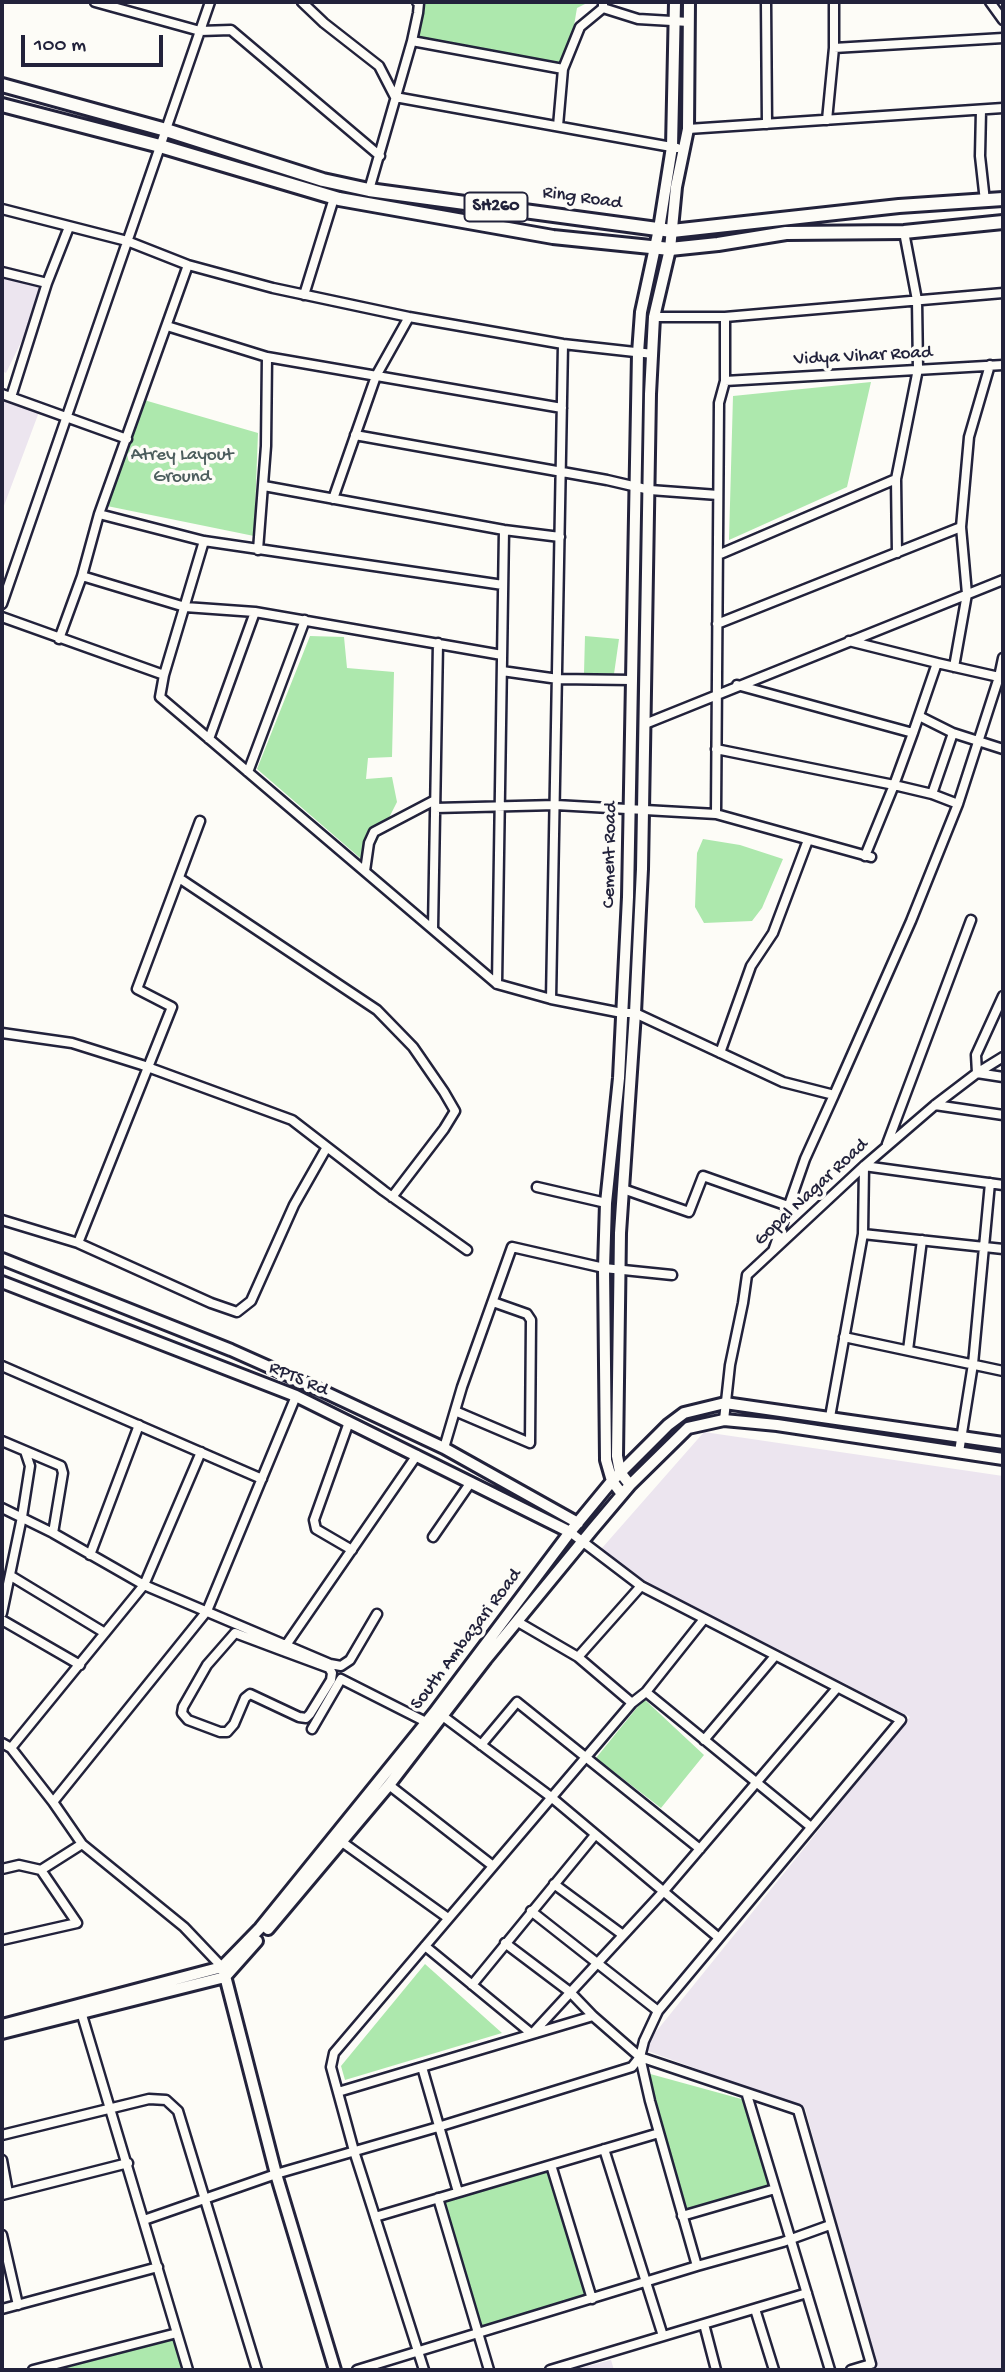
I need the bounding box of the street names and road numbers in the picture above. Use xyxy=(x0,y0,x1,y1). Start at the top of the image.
street label: Ring Road xyxy=(541,182,623,216)
road number: SH260 xyxy=(464,192,528,222)
street label: Vidya Vihar Road xyxy=(793,342,933,372)
street label: Cement Road xyxy=(599,802,623,908)
street label: Gopal Nagar Road xyxy=(750,1134,874,1252)
street label: RPTS Rd xyxy=(265,1357,331,1403)
street label: South Ambazari Road xyxy=(406,1565,528,1715)

